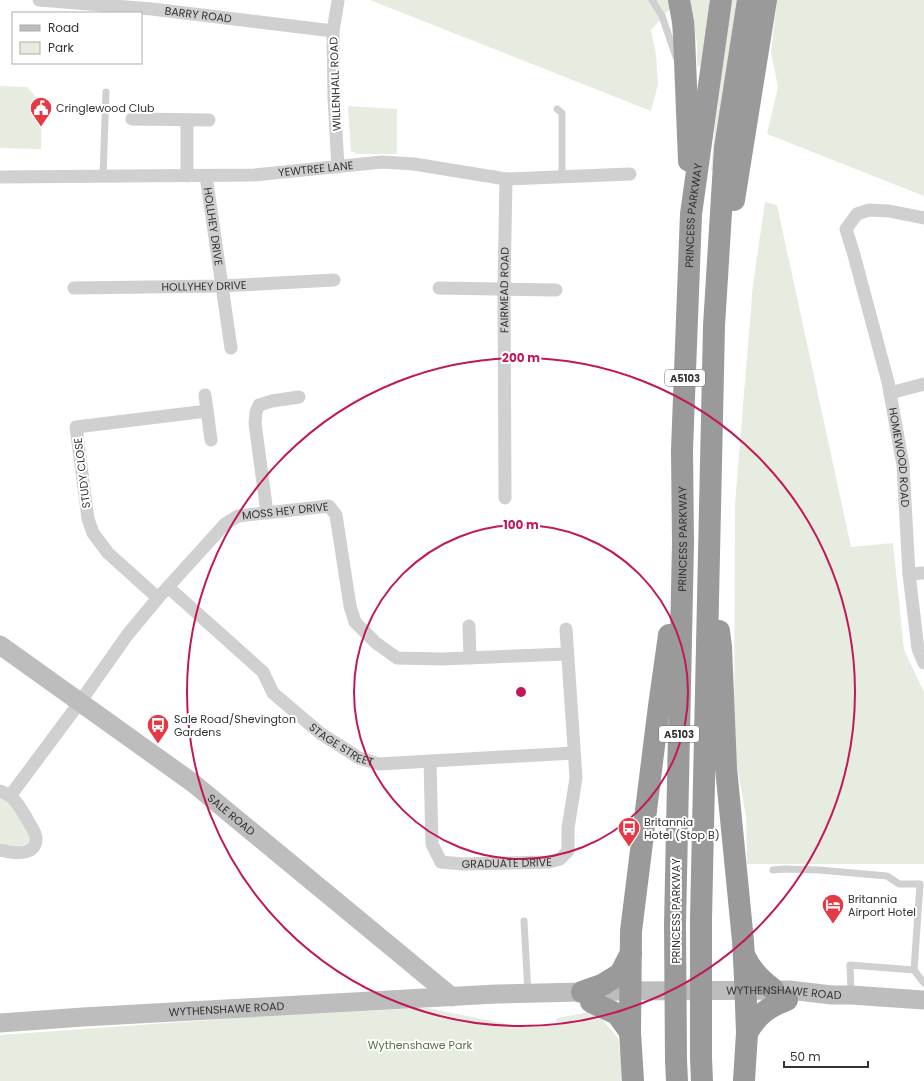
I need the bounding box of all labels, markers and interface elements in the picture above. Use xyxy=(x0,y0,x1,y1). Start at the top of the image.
street label: BARRY ROAD xyxy=(164,3,233,27)
legend xyxy=(12,12,142,64)
text: Road xyxy=(48,19,79,36)
street label: WILLENHALL ROAD xyxy=(325,36,345,131)
text: Park xyxy=(48,39,75,56)
public building icon: Cringlewood Club xyxy=(28,95,54,128)
place label: Cringlewood Club xyxy=(56,100,154,116)
street label: YEWTREE LANE xyxy=(277,157,354,181)
street label: PRINCESS PARKWAY xyxy=(681,161,706,268)
street label: HOLLHEY DRIVE xyxy=(200,186,227,267)
street label: FAIRMEAD ROAD xyxy=(496,247,513,333)
street label: HOLLYHEY DRIVE xyxy=(161,277,247,295)
text: 200 m xyxy=(502,349,540,366)
road number: A5103 xyxy=(665,370,705,386)
street label: HOMEWOOD ROAD xyxy=(885,406,913,508)
street label: STUDY CLOSE xyxy=(70,437,94,509)
street label: PRINCESS PARKWAY xyxy=(674,486,691,592)
street label: MOSS HEY DRIVE xyxy=(241,498,329,524)
text: 100 m xyxy=(503,516,539,533)
centre of rings xyxy=(514,685,528,699)
place label: Sale Road/Shevington Gardens xyxy=(174,711,296,740)
bus stop icon: Sale Road/Shevington Gardens xyxy=(145,712,171,745)
street label: STAGE STREET xyxy=(306,719,376,770)
road number: A5103 xyxy=(659,726,699,742)
street label: SALE ROAD xyxy=(204,790,259,839)
place label: Britannia Hotel (Stop B) xyxy=(644,814,720,843)
bus stop icon: Britannia Hotel (Stop B) xyxy=(616,815,642,848)
street label: GRADUATE DRIVE xyxy=(461,854,552,872)
street label: PRINCESS PARKWAY xyxy=(668,858,684,964)
place label: Britannia Airport Hotel xyxy=(848,891,916,920)
hotel icon: Britannia Airport Hotel xyxy=(820,892,846,925)
street label: WYTHENSHAWE ROAD xyxy=(726,982,842,1003)
street label: WYTHENSHAWE ROAD xyxy=(168,998,285,1020)
park label: Wythenshawe Park xyxy=(368,1037,473,1053)
scale bar xyxy=(784,1043,868,1069)
text: 50 m xyxy=(790,1048,821,1065)

